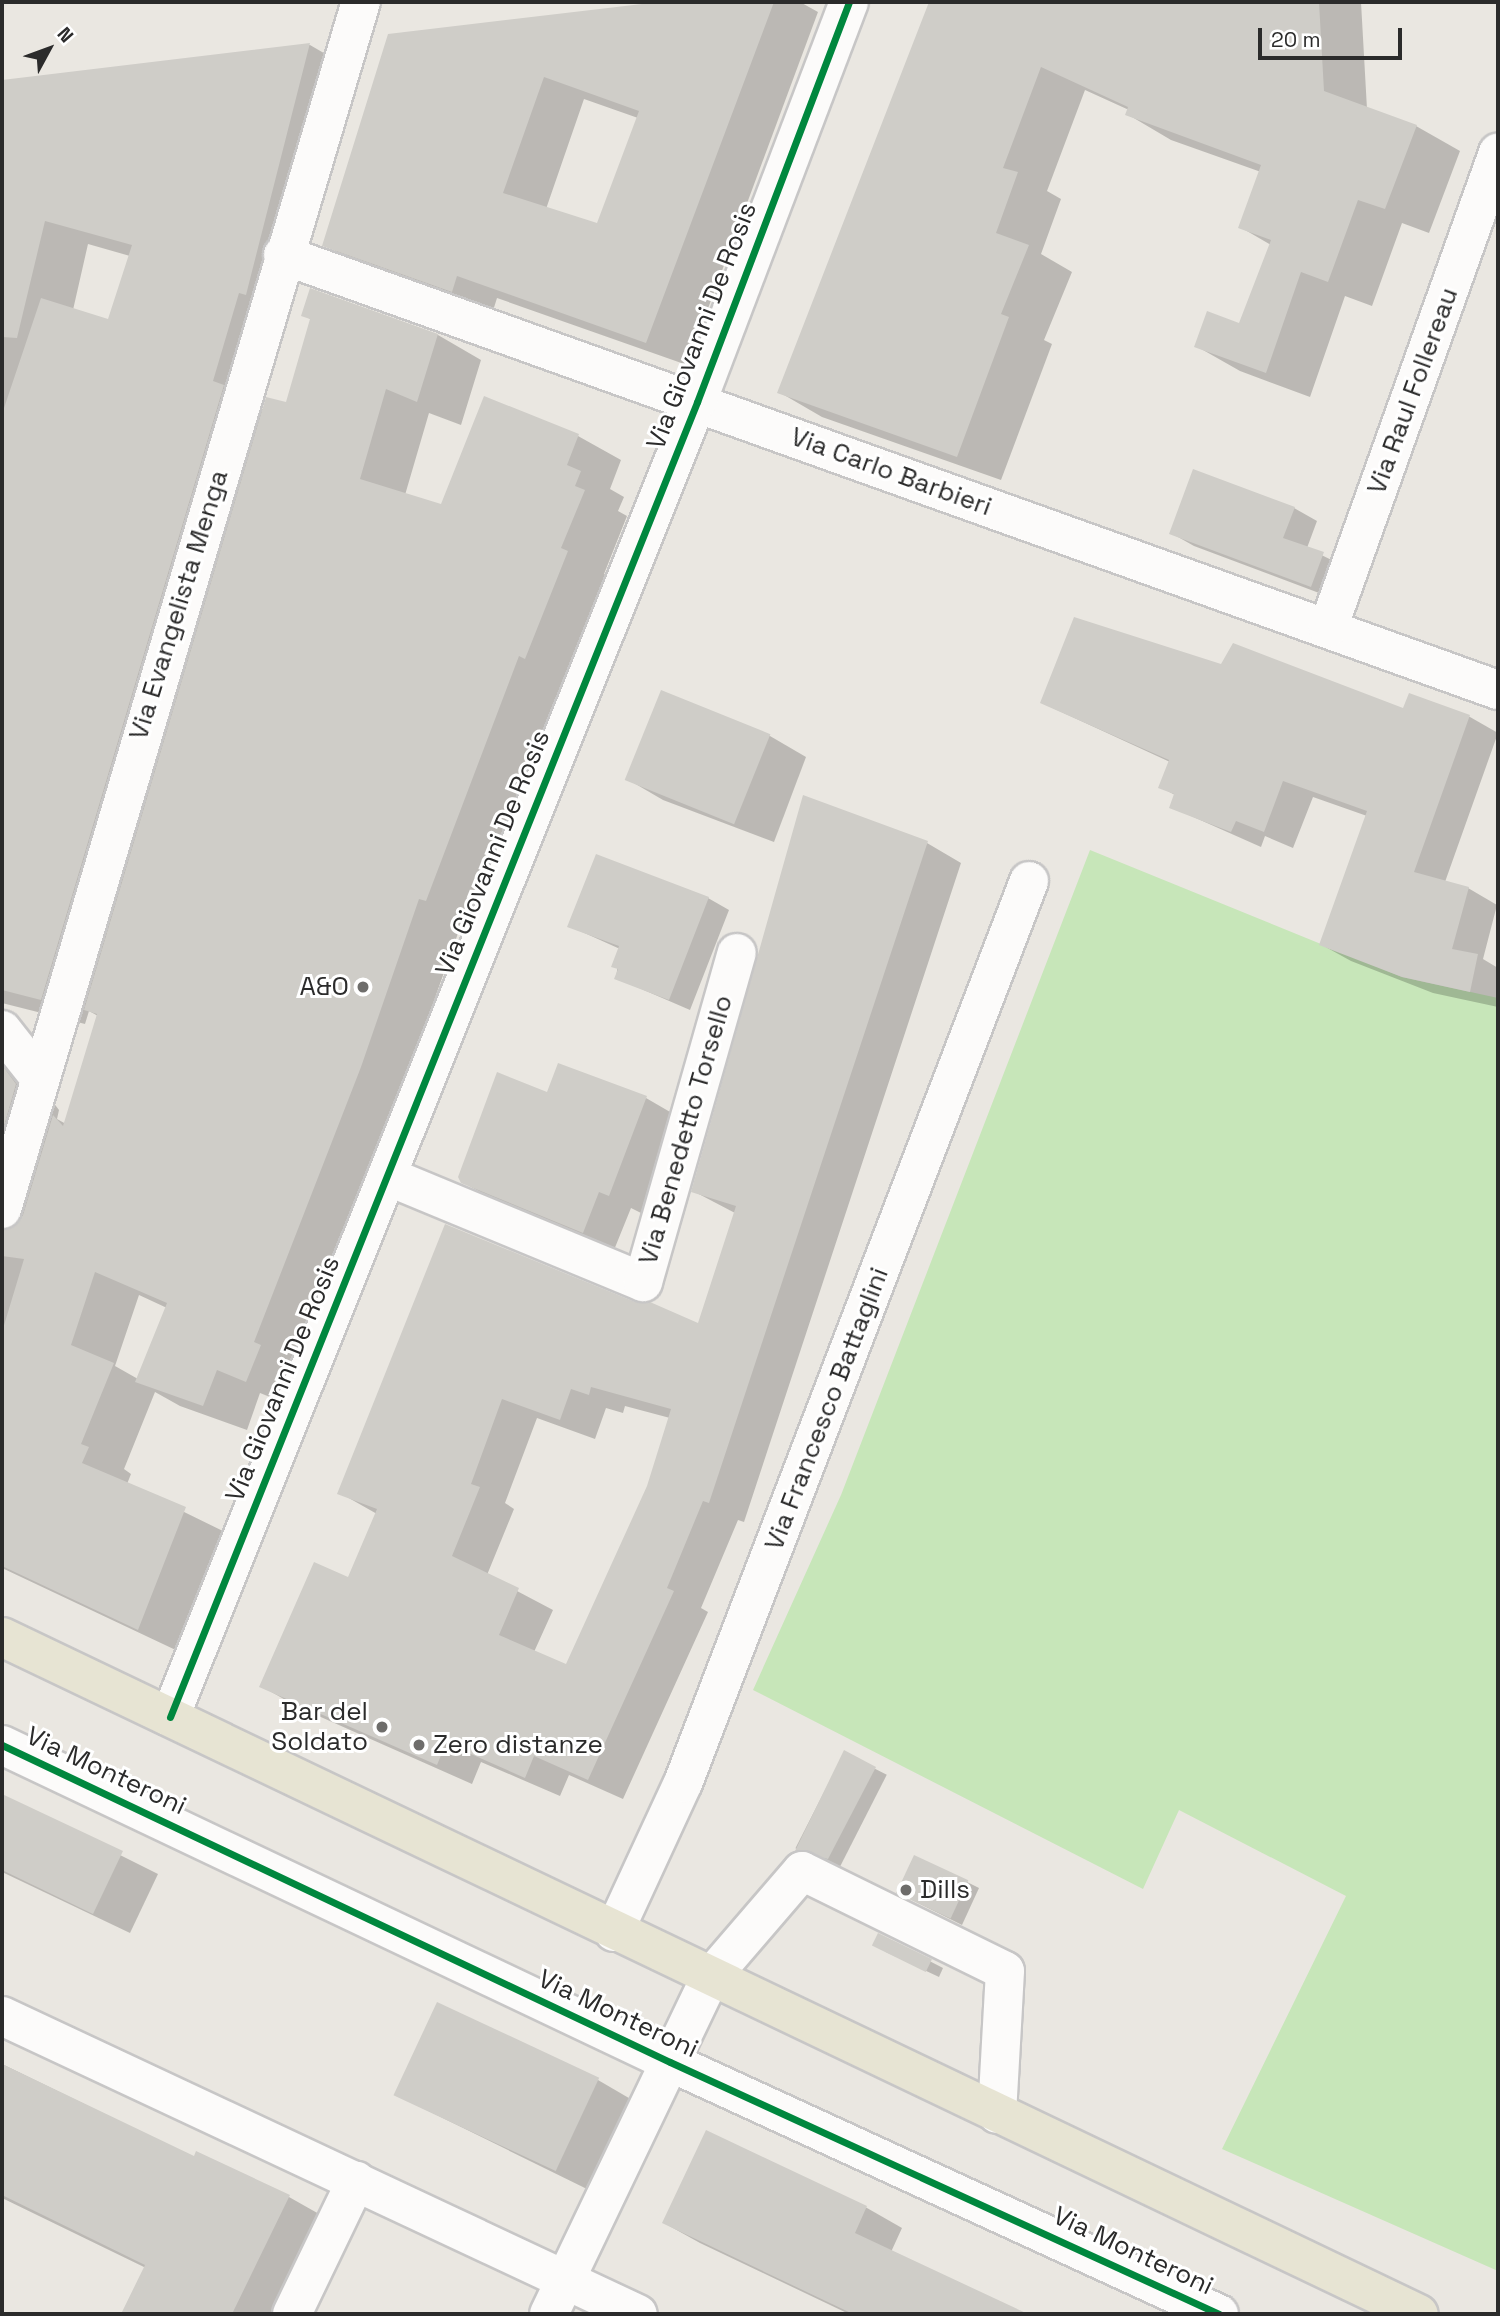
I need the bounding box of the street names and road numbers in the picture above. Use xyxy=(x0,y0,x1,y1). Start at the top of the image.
street label: Via Giovanni De Rosis xyxy=(640,198,764,454)
street label: Via Raul Follereau xyxy=(1361,284,1465,498)
street label: Via Carlo Barbieri xyxy=(786,421,996,523)
street label: Via Evangelista Menga xyxy=(123,466,235,744)
street label: Via Giovanni De Rosis xyxy=(429,726,557,980)
street label: Via Benedetto Torsello xyxy=(632,991,740,1269)
street label: Via Giovanni De Rosis xyxy=(219,1252,347,1506)
street label: Via Francesco Battaglini xyxy=(759,1263,895,1555)
street label: Via Monteroni xyxy=(21,1720,191,1822)
street label: Via Monteroni xyxy=(533,1963,703,2065)
street label: Via Monteroni xyxy=(1048,2200,1218,2302)

